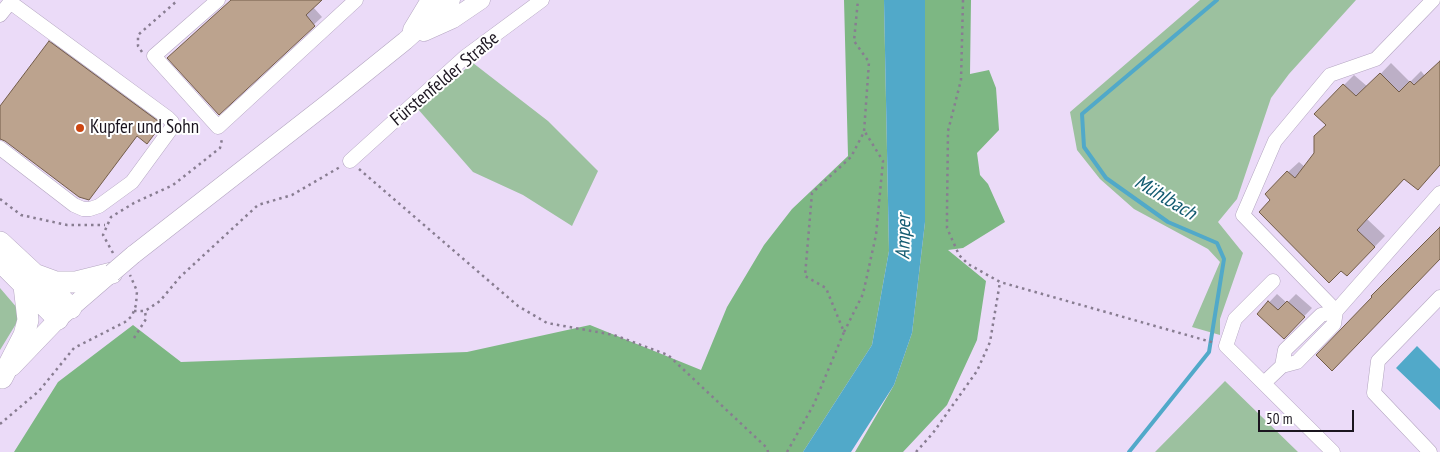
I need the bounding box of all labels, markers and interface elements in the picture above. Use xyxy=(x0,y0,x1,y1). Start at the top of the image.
street label: Fürstenfelder Straße xyxy=(386,27,504,131)
place label: Kupfer und Sohn xyxy=(90,117,199,139)
marker: Kupfer und Sohn xyxy=(74,122,86,134)
water label: Mühlbach xyxy=(1130,170,1200,226)
water label: Amper xyxy=(892,214,916,260)
scale bar xyxy=(1260,400,1356,432)
text: 50 m xyxy=(1266,409,1292,428)

